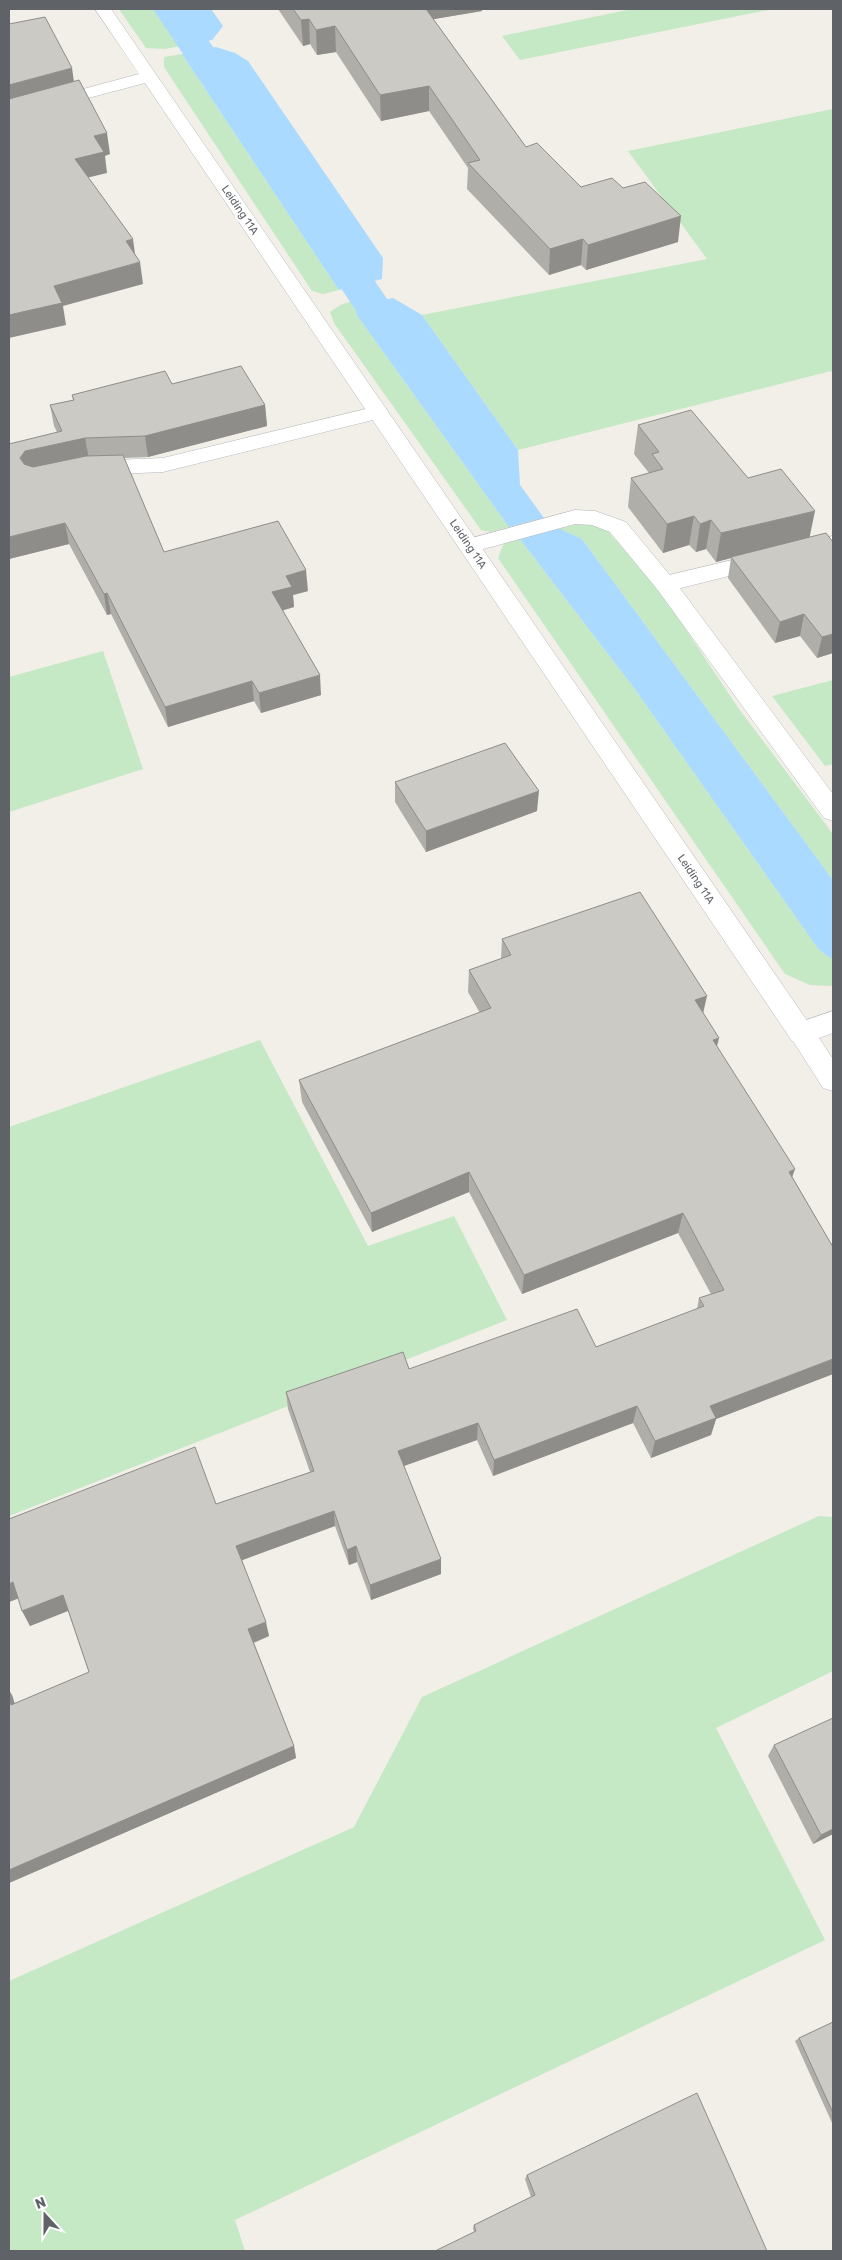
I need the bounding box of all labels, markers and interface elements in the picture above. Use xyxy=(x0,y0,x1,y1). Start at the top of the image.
street label: Leiding 11A xyxy=(219,183,262,238)
street label: Leiding 11A xyxy=(447,517,490,572)
street label: Leiding 11A xyxy=(675,852,718,907)
north arrow xyxy=(20,2190,70,2240)
text: N xyxy=(33,2194,48,2213)

